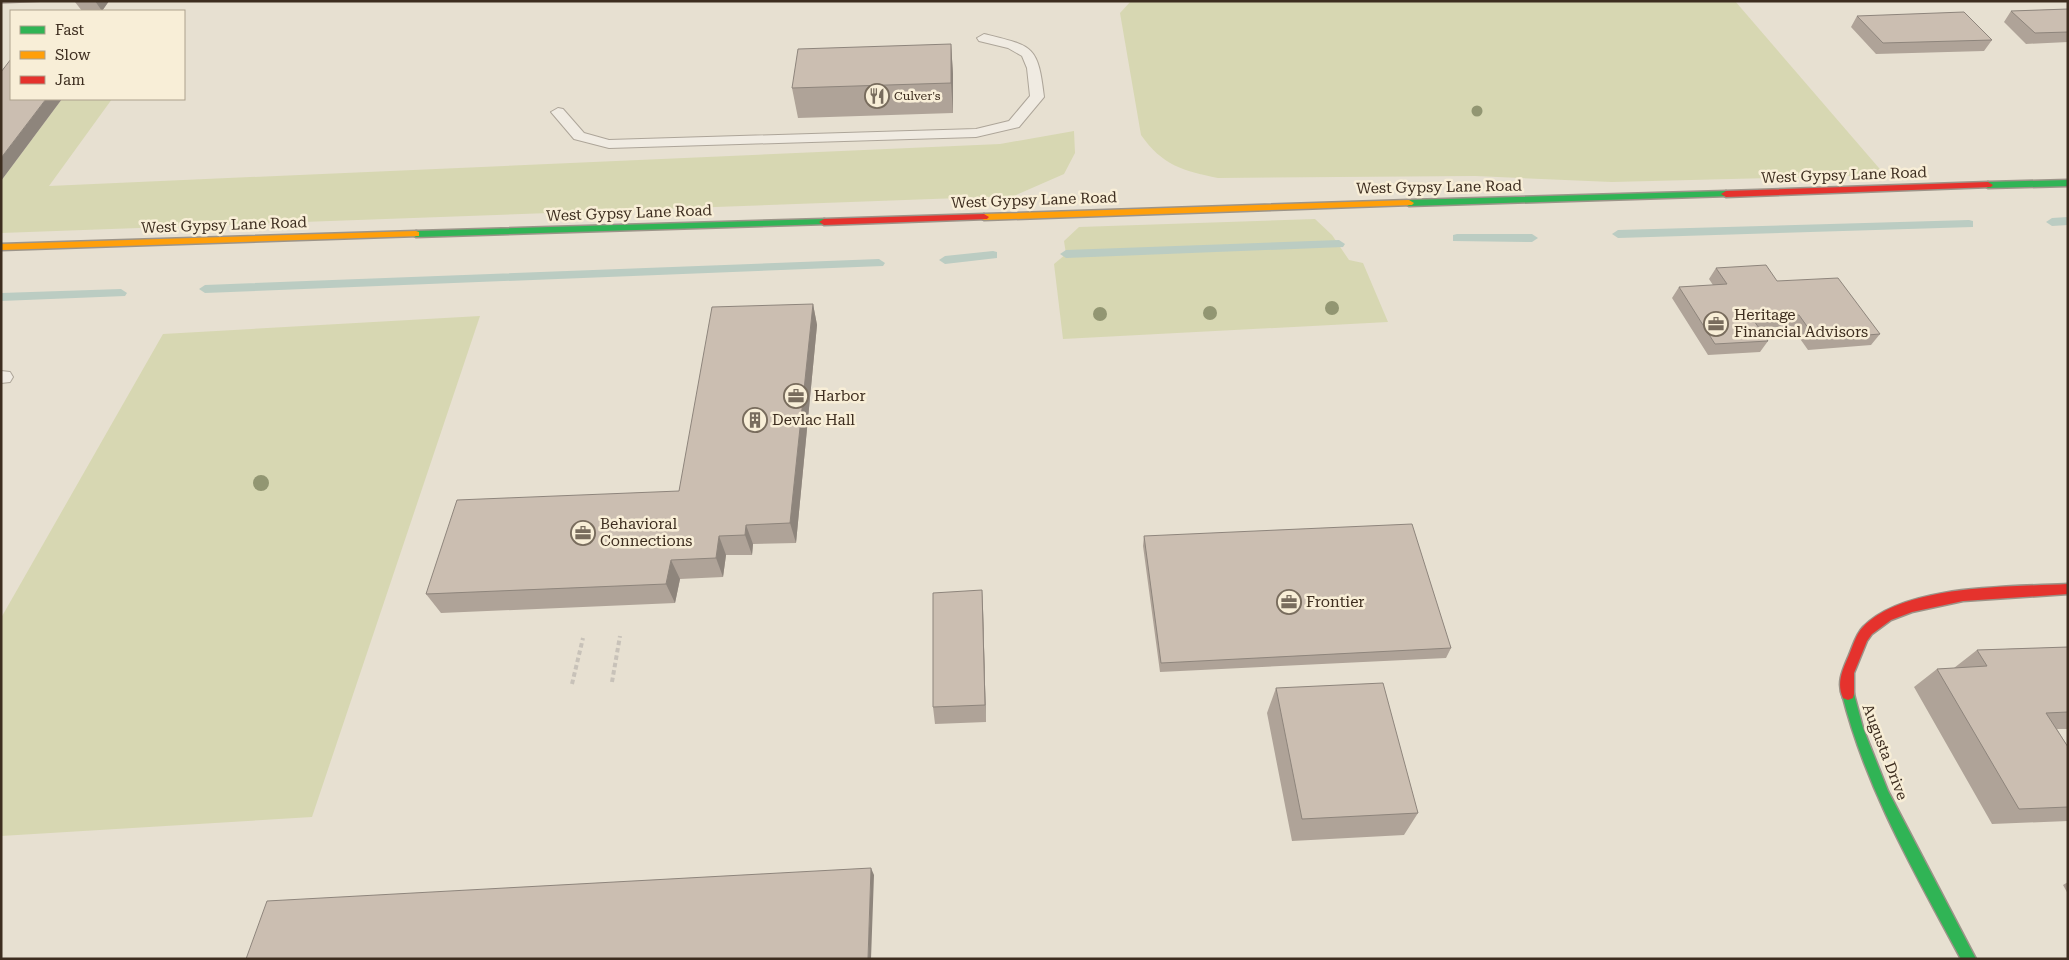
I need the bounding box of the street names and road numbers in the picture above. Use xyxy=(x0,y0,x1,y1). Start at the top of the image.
street label: West Gypsy Lane Road xyxy=(1761,163,1928,187)
street label: West Gypsy Lane Road xyxy=(1356,177,1522,197)
street label: West Gypsy Lane Road xyxy=(951,188,1118,212)
street label: West Gypsy Lane Road xyxy=(546,201,713,225)
street label: West Gypsy Lane Road xyxy=(141,213,308,237)
street label: Augusta Drive xyxy=(1858,701,1912,803)

